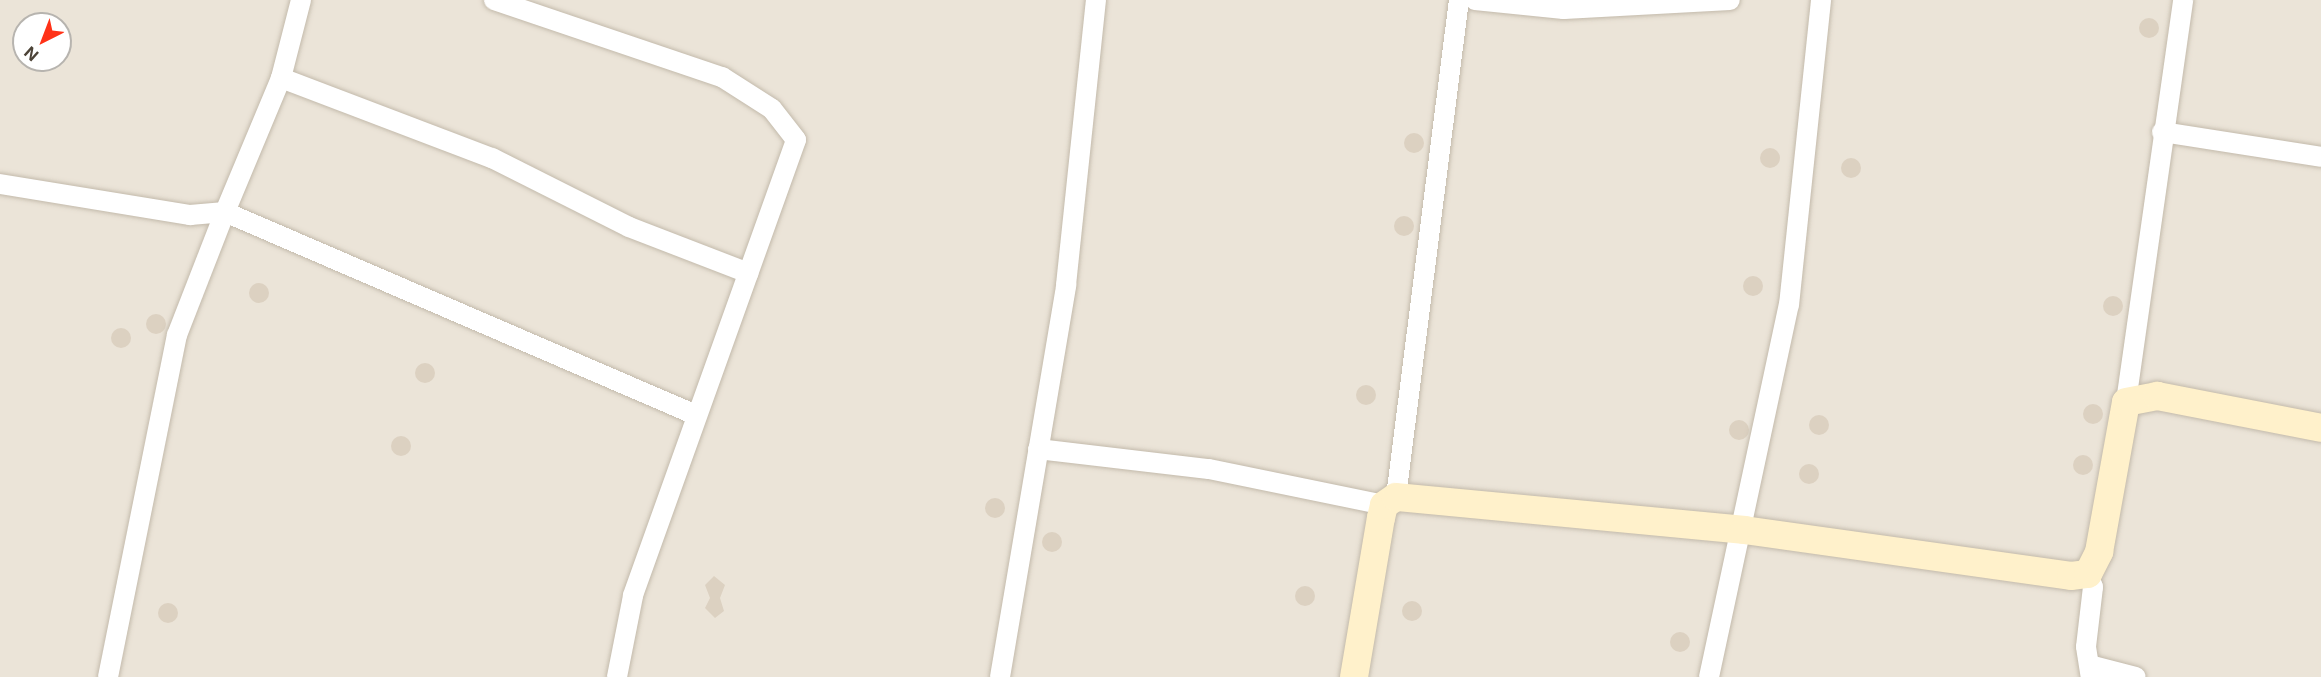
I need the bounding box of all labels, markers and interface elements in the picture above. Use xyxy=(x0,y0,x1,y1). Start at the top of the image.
north arrow xyxy=(12,12,72,72)
text: N xyxy=(20,42,43,65)

